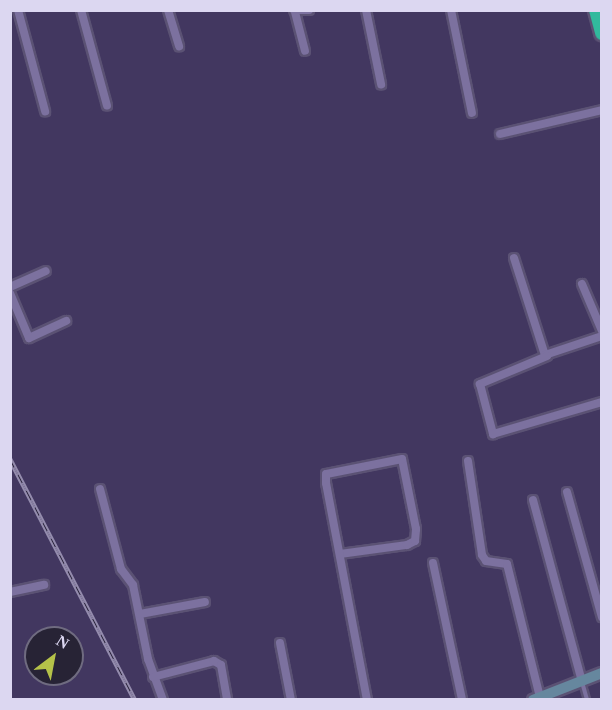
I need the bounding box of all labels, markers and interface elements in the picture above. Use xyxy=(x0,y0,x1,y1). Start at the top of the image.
north arrow xyxy=(24,626,84,686)
text: N xyxy=(53,632,72,652)

